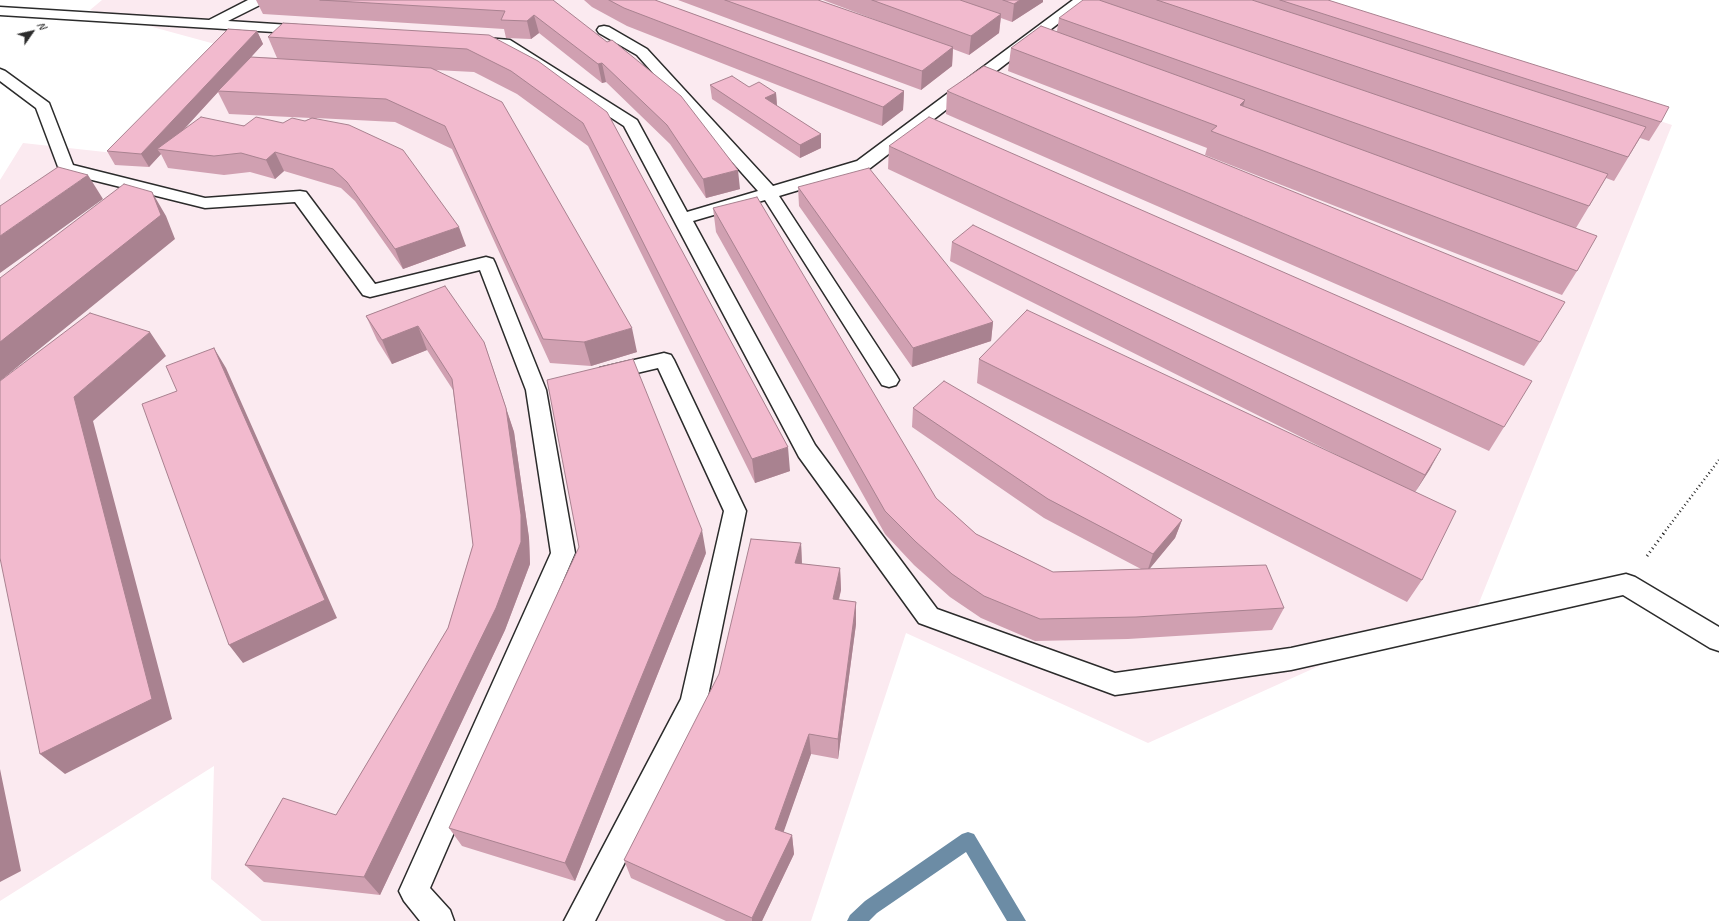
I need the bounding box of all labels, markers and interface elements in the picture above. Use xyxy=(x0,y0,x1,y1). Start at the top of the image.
north arrow xyxy=(12,12,52,52)
text: N xyxy=(34,19,50,32)

